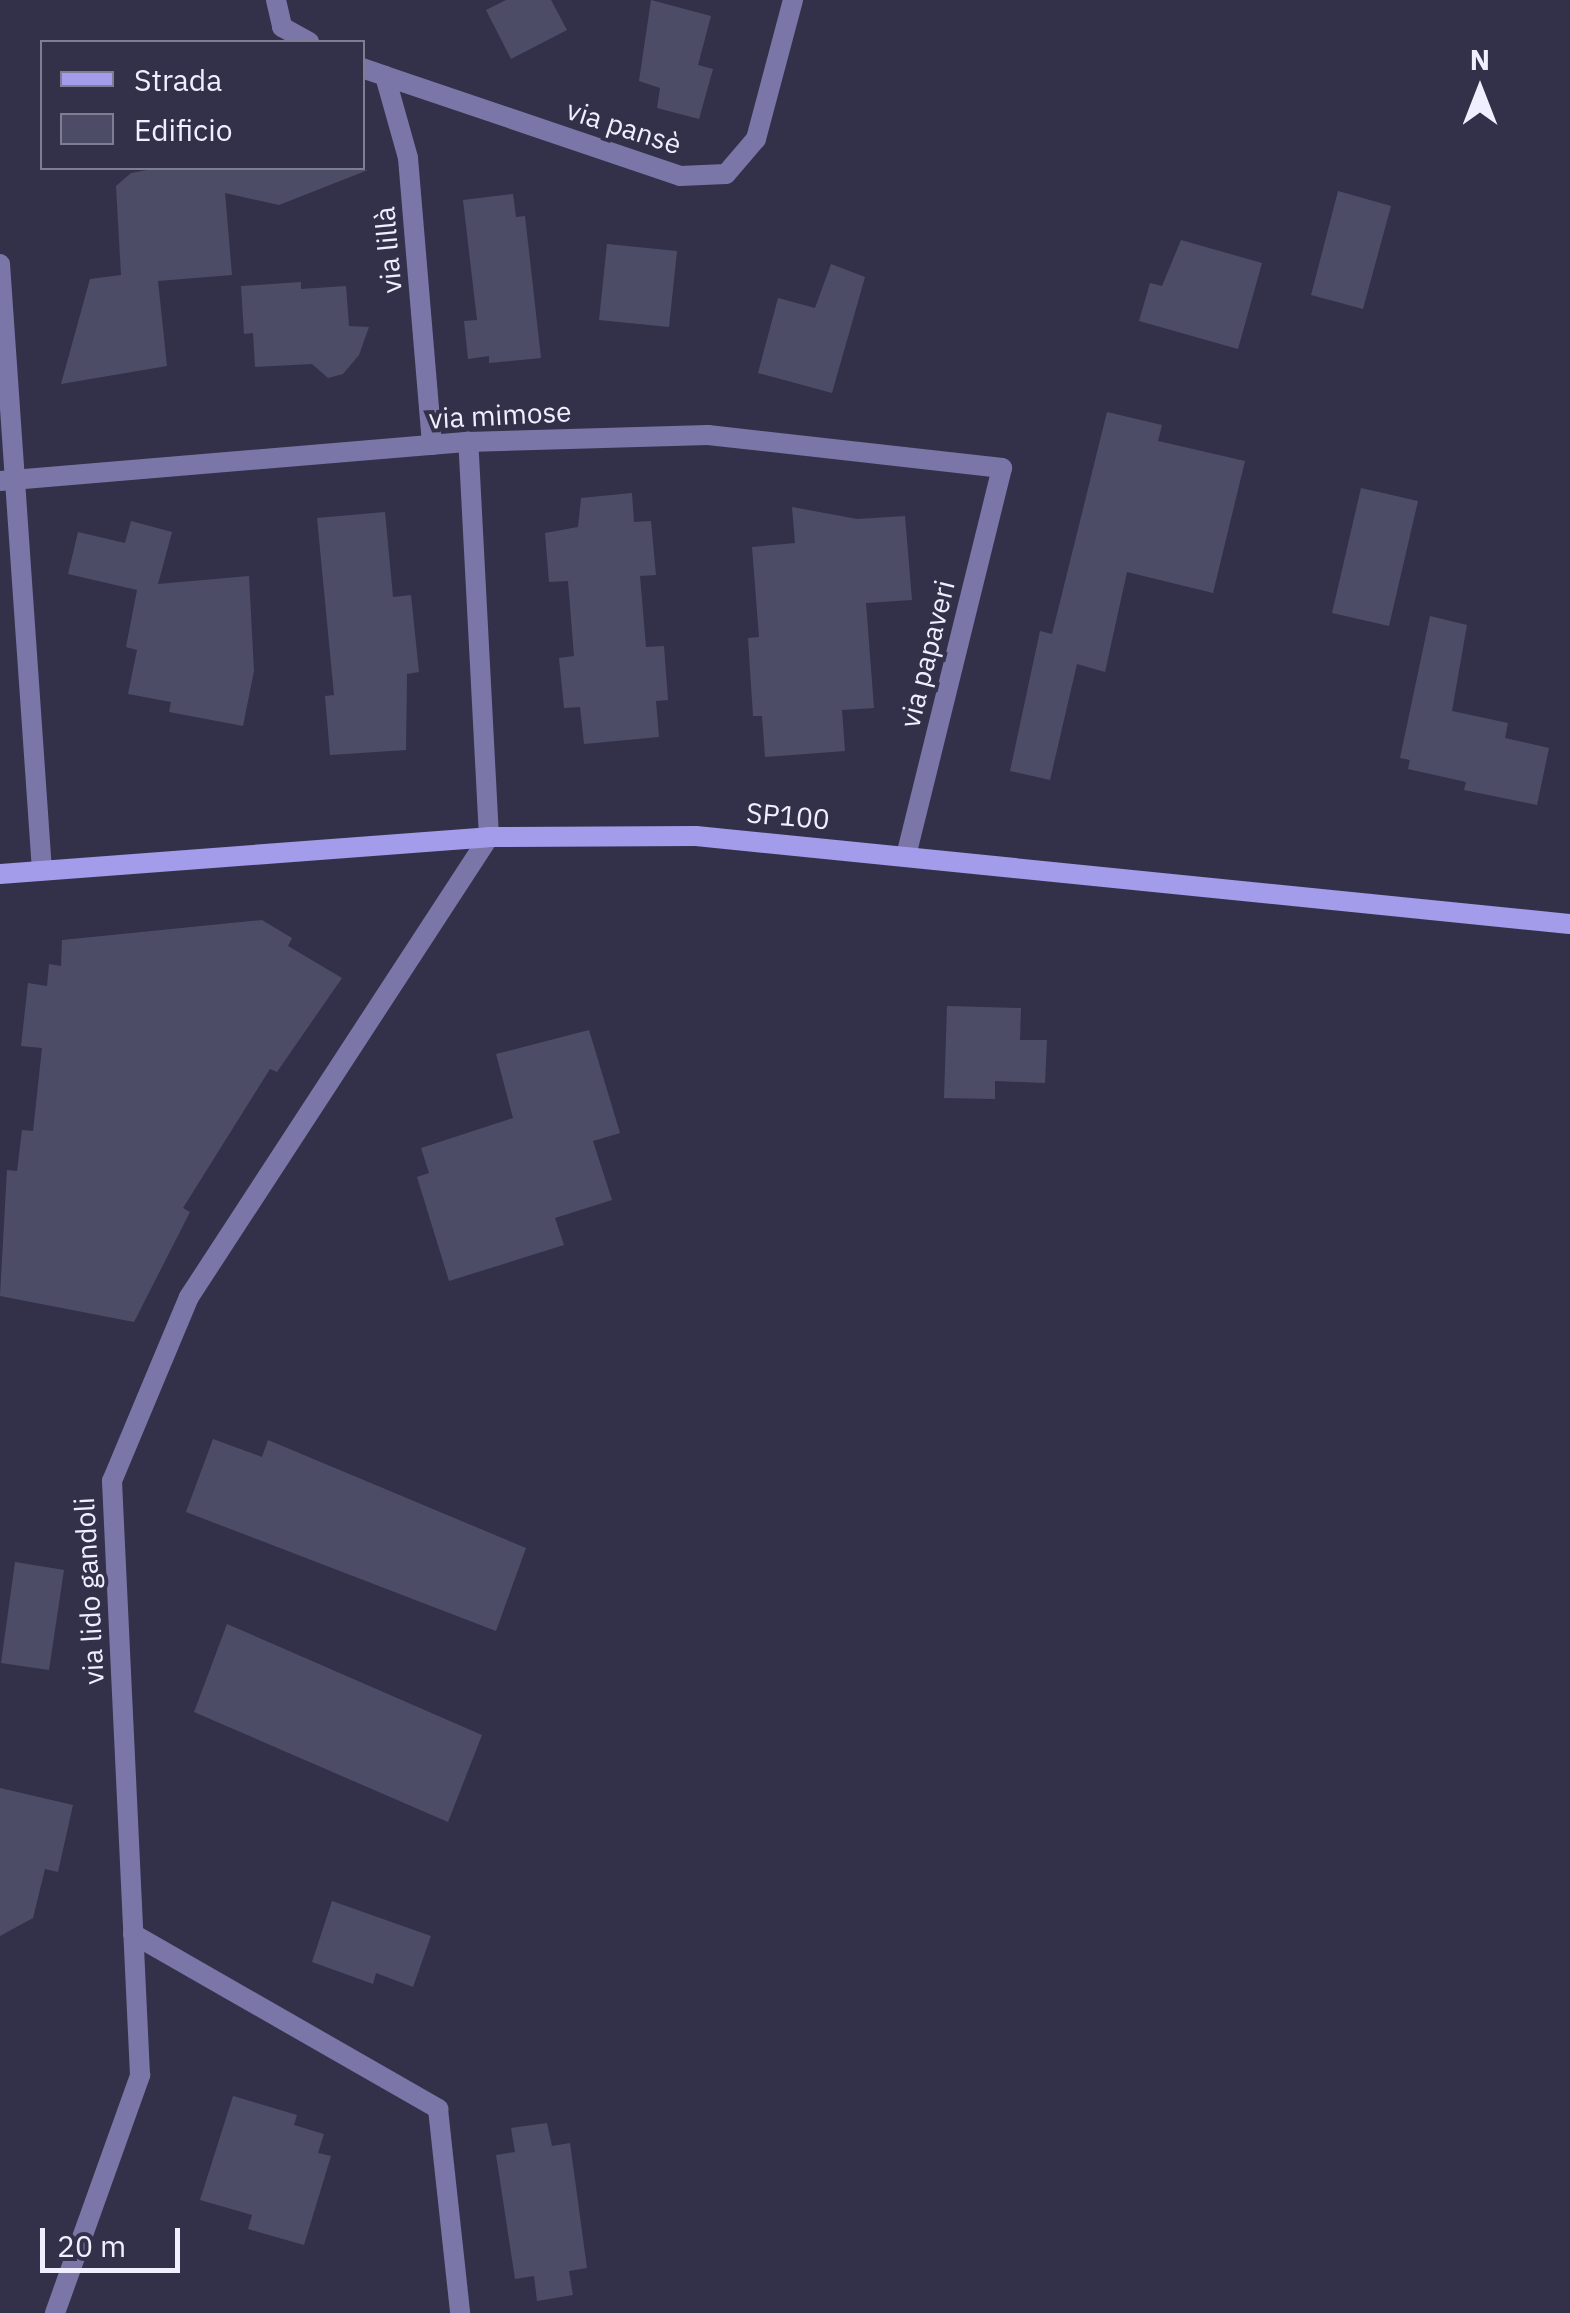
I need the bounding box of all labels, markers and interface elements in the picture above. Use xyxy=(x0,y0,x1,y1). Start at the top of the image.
legend xyxy=(40,40,365,170)
north arrow xyxy=(1430,40,1530,140)
text: N xyxy=(1470,41,1490,78)
text: Strada xyxy=(134,60,222,99)
street label: via pansè xyxy=(562,93,686,161)
text: Edificio xyxy=(134,110,233,149)
street label: via lillà xyxy=(367,205,409,295)
street label: via mimose xyxy=(428,394,572,436)
street label: via papaveri xyxy=(892,577,962,731)
street label: SP100 xyxy=(745,796,831,836)
street label: via lido gandoli xyxy=(67,1496,111,1686)
scale bar xyxy=(45,2208,185,2270)
text: 20 m xyxy=(57,2226,126,2265)

